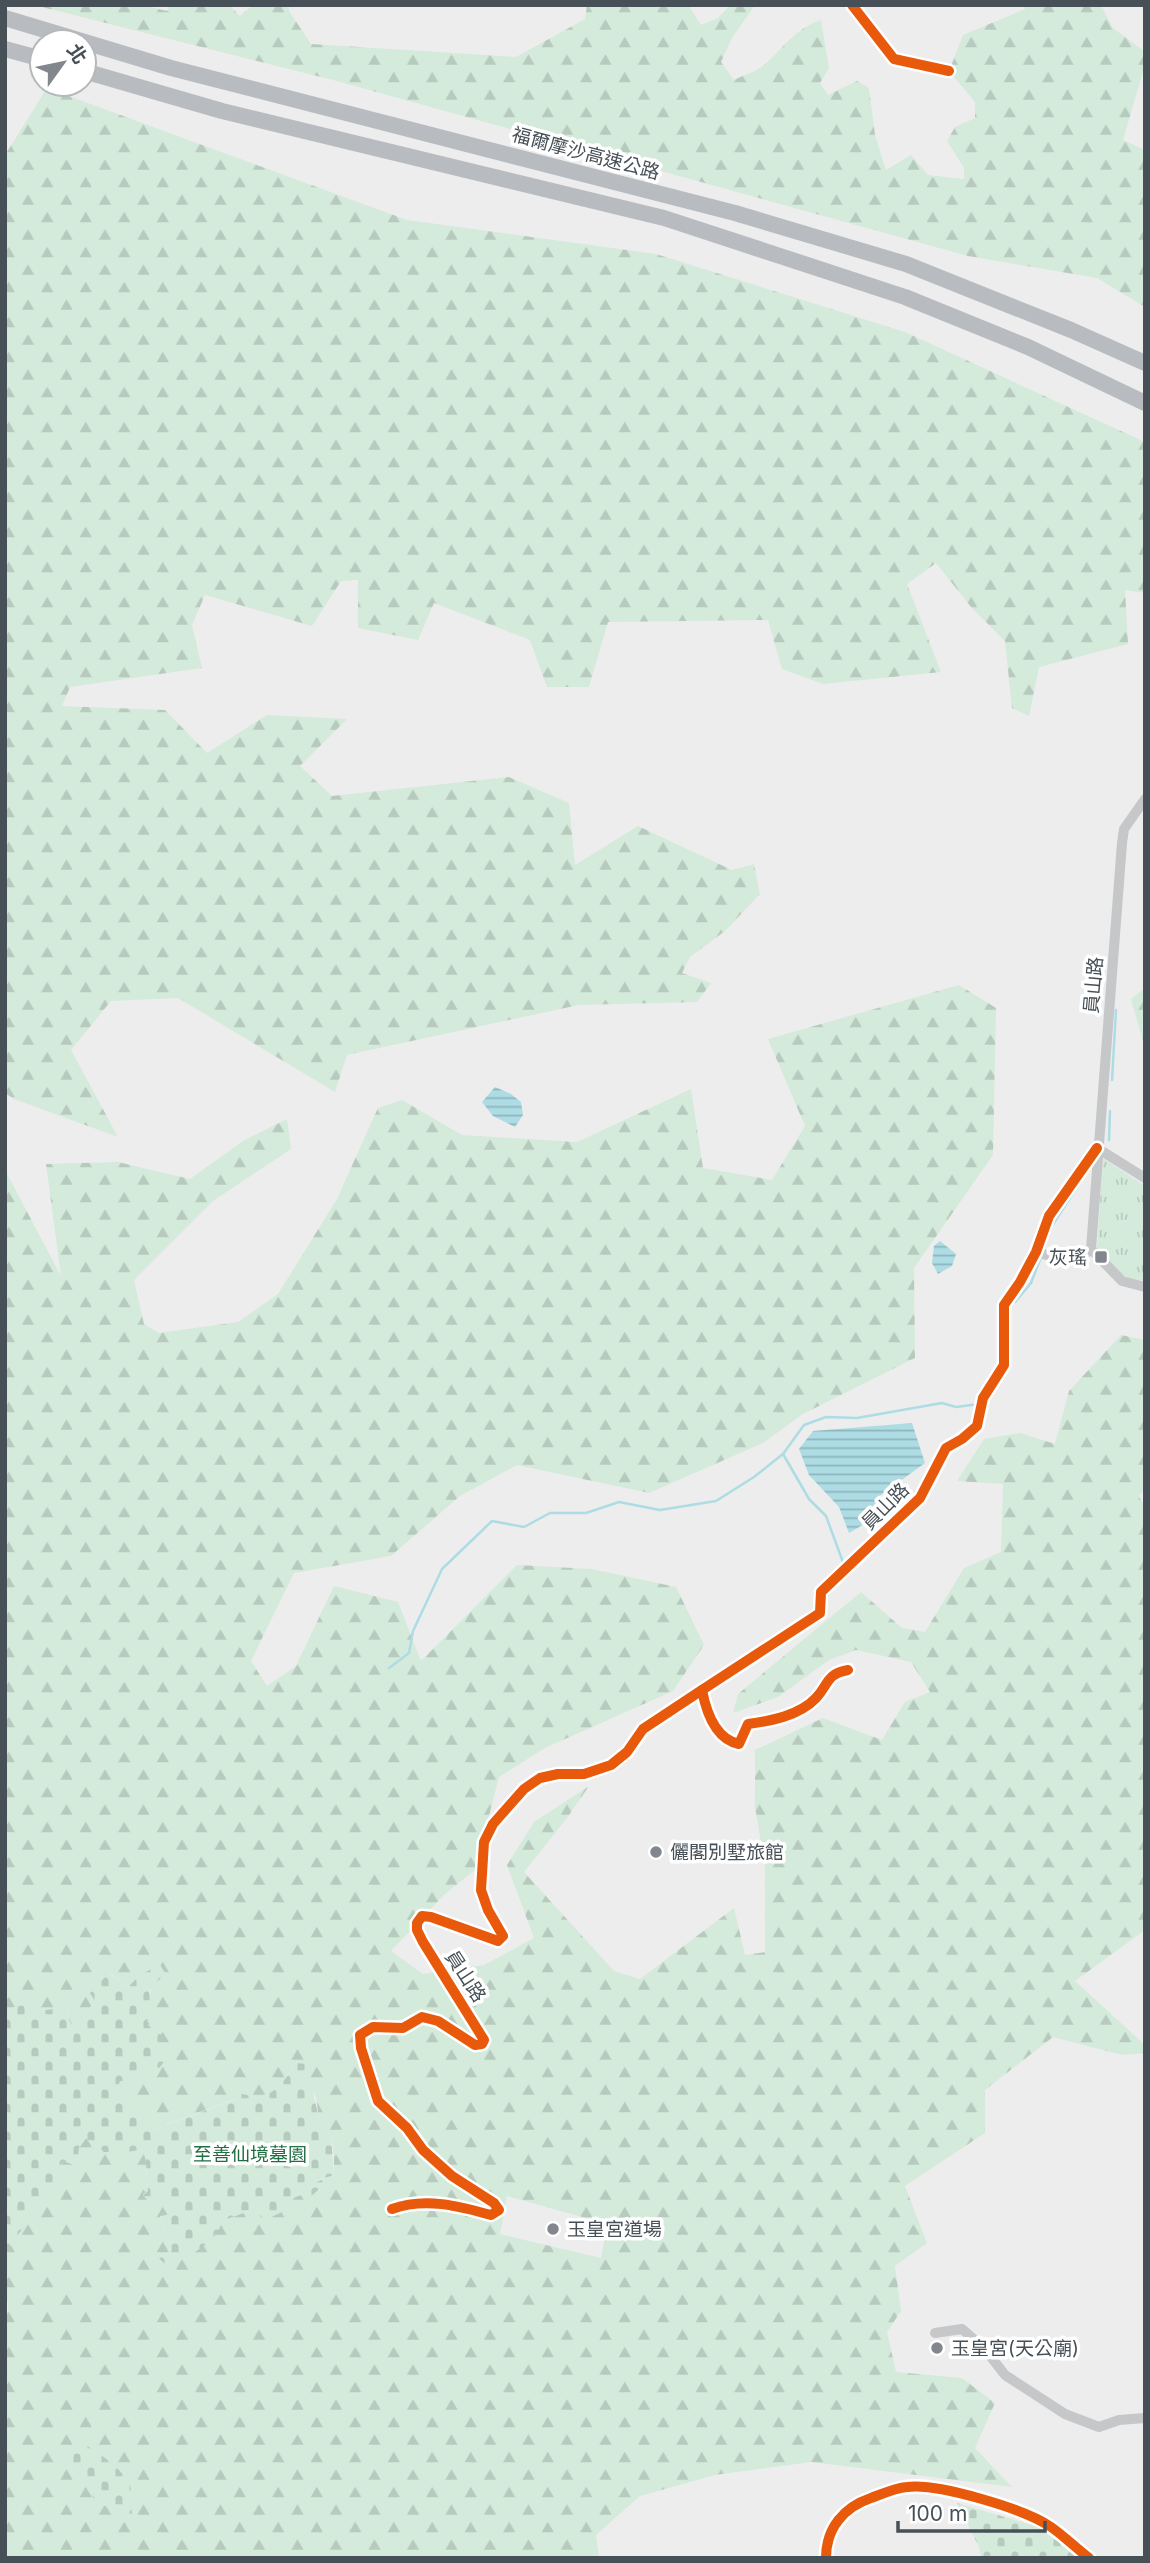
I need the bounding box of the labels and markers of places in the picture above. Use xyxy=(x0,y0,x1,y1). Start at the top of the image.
place label: 灰瑤 xyxy=(1049,1246,1087,1269)
marker: 灰瑤 xyxy=(1093,1249,1109,1265)
place label: 儷閣別墅旅館 xyxy=(670,1841,784,1864)
marker: 儷閣別墅旅館 xyxy=(648,1844,664,1860)
place label: 玉皇宮道場 xyxy=(567,2218,662,2241)
marker: 玉皇宮道場 xyxy=(545,2221,561,2237)
place label: 玉皇宮(天公廟) xyxy=(951,2337,1079,2360)
marker: 玉皇宮(天公廟) xyxy=(929,2340,945,2356)

